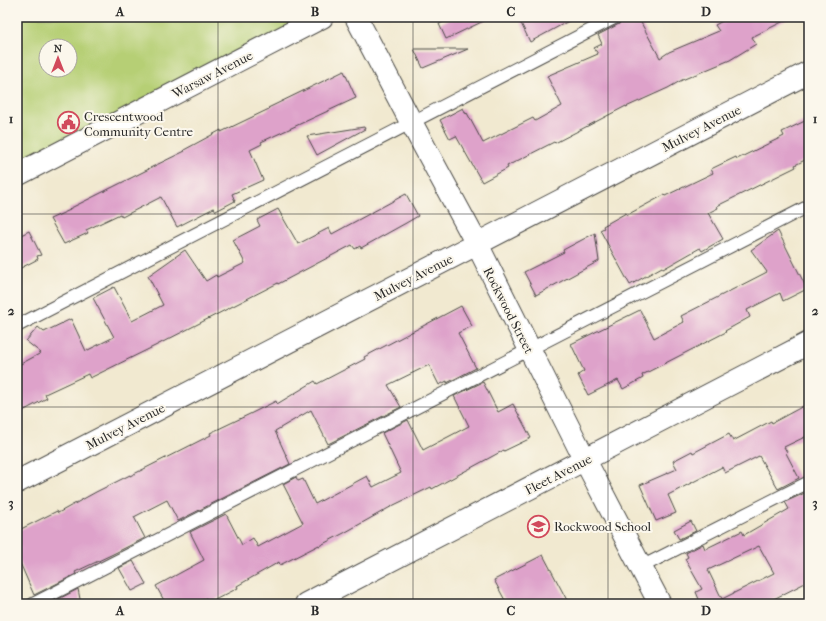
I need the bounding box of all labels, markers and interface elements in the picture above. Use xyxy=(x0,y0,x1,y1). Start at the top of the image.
text: A xyxy=(115,4,125,19)
text: B xyxy=(311,4,320,19)
text: C xyxy=(507,4,516,19)
text: D xyxy=(701,4,711,19)
north arrow xyxy=(38,38,78,78)
text: N xyxy=(54,42,63,55)
street label: Warsaw Avenue xyxy=(169,47,256,102)
street label: Mulvey Avenue xyxy=(659,102,744,155)
place label: Crescentwood Community Centre xyxy=(84,109,194,139)
public building icon: Crescentwood Community Centre xyxy=(55,110,81,136)
text: 1 xyxy=(9,111,14,126)
text: 1 xyxy=(813,111,818,126)
street label: Mulvey Avenue xyxy=(371,251,456,304)
street label: Rockwood Street xyxy=(480,264,537,356)
text: 2 xyxy=(8,303,15,318)
text: 2 xyxy=(812,303,819,318)
street label: Mulvey Avenue xyxy=(83,400,168,453)
street label: Fleet Avenue xyxy=(522,451,595,498)
text: 3 xyxy=(8,495,14,511)
text: 3 xyxy=(812,495,818,511)
school or university icon: Rockwood School xyxy=(525,513,551,539)
place label: Rockwood School xyxy=(554,519,651,534)
text: A xyxy=(115,603,125,618)
text: B xyxy=(311,603,320,618)
text: C xyxy=(507,603,516,618)
text: D xyxy=(701,603,711,618)

